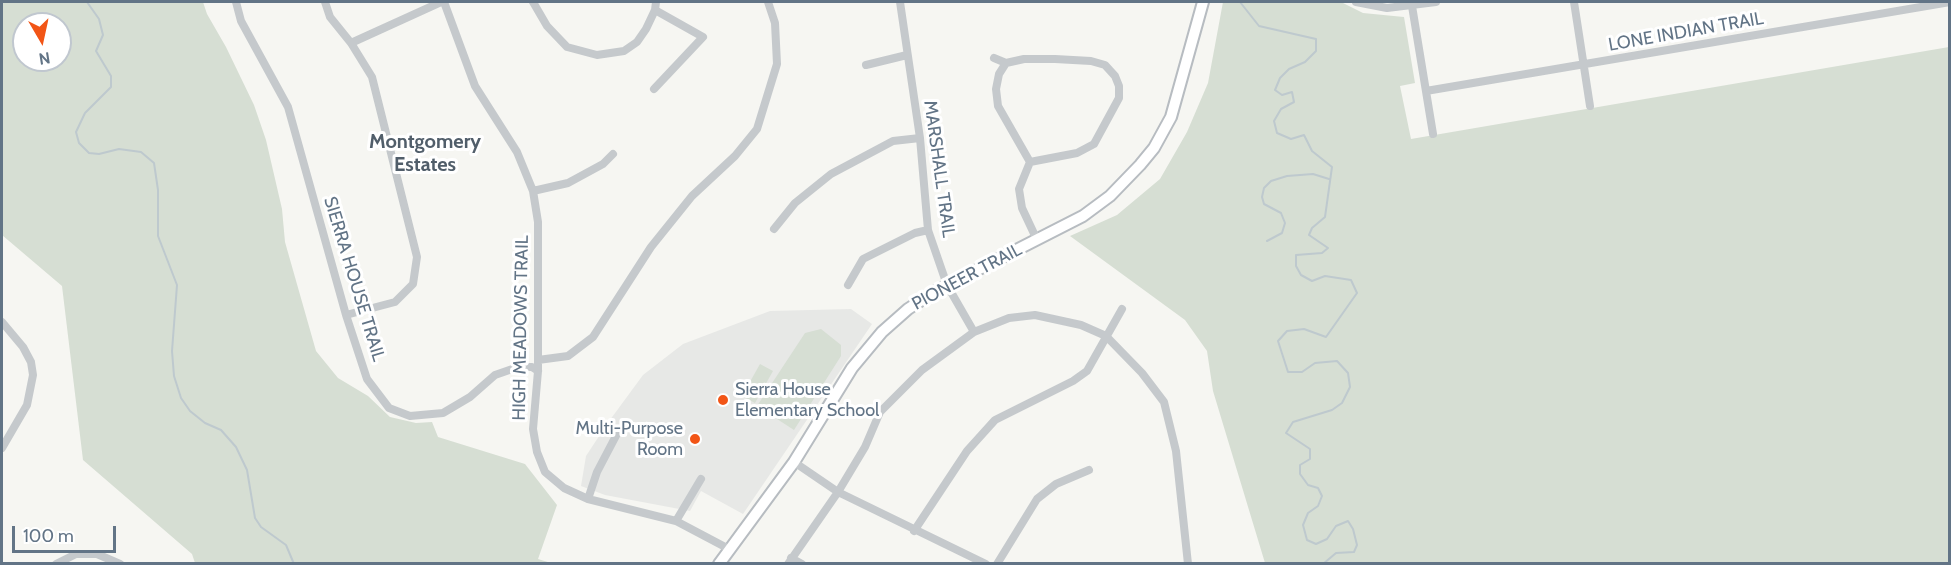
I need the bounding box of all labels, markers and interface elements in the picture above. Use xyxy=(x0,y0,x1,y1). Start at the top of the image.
street label: LONE INDIAN TRAIL xyxy=(1607,8,1765,56)
north arrow xyxy=(12,12,72,72)
text: N xyxy=(38,48,52,69)
street label: MARSHALL TRAIL xyxy=(919,99,959,239)
district label: Montgomery Estates xyxy=(369,130,481,177)
street label: SIERRA HOUSE TRAIL xyxy=(319,194,389,364)
street label: HIGH MEADOWS TRAIL xyxy=(509,235,533,421)
street label: PIONEER TRAIL xyxy=(908,239,1026,315)
place label: Sierra House Elementary School xyxy=(735,379,879,422)
marker: Sierra House Elementary School xyxy=(716,393,730,407)
place label: Multi-Purpose Room xyxy=(576,418,683,460)
marker: Multi-Purpose Room xyxy=(688,432,702,446)
scale bar xyxy=(15,514,118,552)
text: 100 m xyxy=(23,525,74,547)

